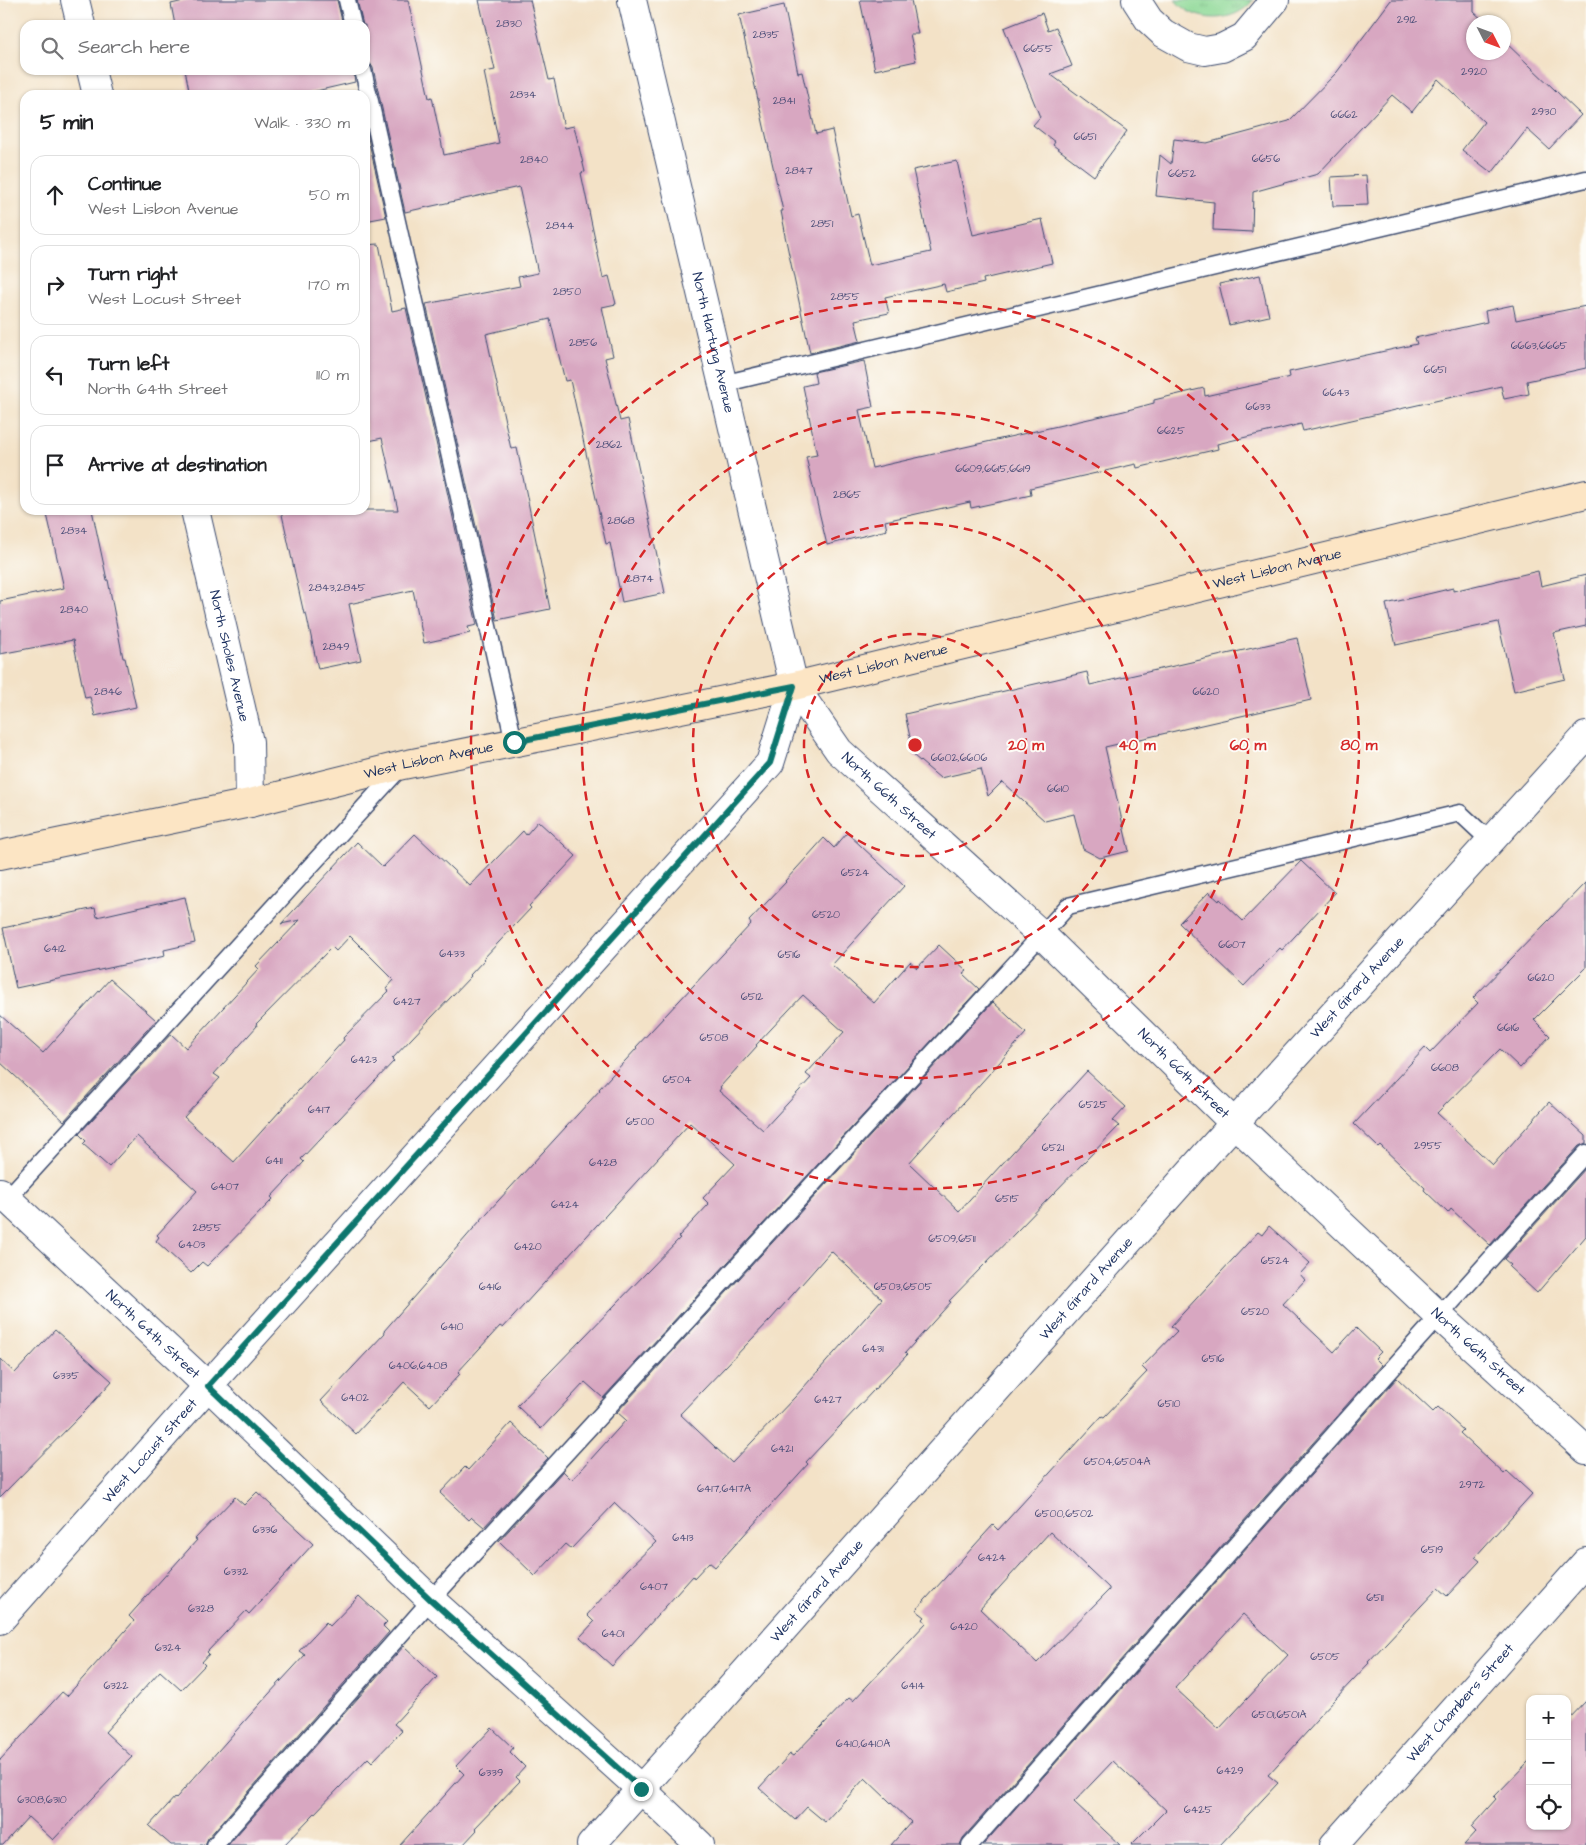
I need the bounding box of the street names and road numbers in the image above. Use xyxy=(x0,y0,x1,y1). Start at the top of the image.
street label: North Hartung Avenue xyxy=(687,270,739,415)
street label: West Lisbon Avenue xyxy=(1211,544,1344,594)
street label: North Sholes Avenue xyxy=(204,588,254,724)
street label: West Lisbon Avenue xyxy=(817,639,950,690)
street label: West Lisbon Avenue xyxy=(362,737,495,784)
street label: North 66th Street xyxy=(837,748,941,844)
street label: West Girard Avenue xyxy=(1306,932,1409,1043)
street label: North 66th Street xyxy=(1133,1024,1234,1124)
street label: West Girard Avenue xyxy=(1035,1232,1138,1344)
street label: North 64th Street xyxy=(101,1286,205,1384)
street label: North 66th Street xyxy=(1426,1303,1530,1400)
street label: West Locust Street xyxy=(98,1394,202,1508)
street label: West Girard Avenue xyxy=(766,1535,869,1647)
street label: West Chambers Street xyxy=(1402,1639,1519,1767)

